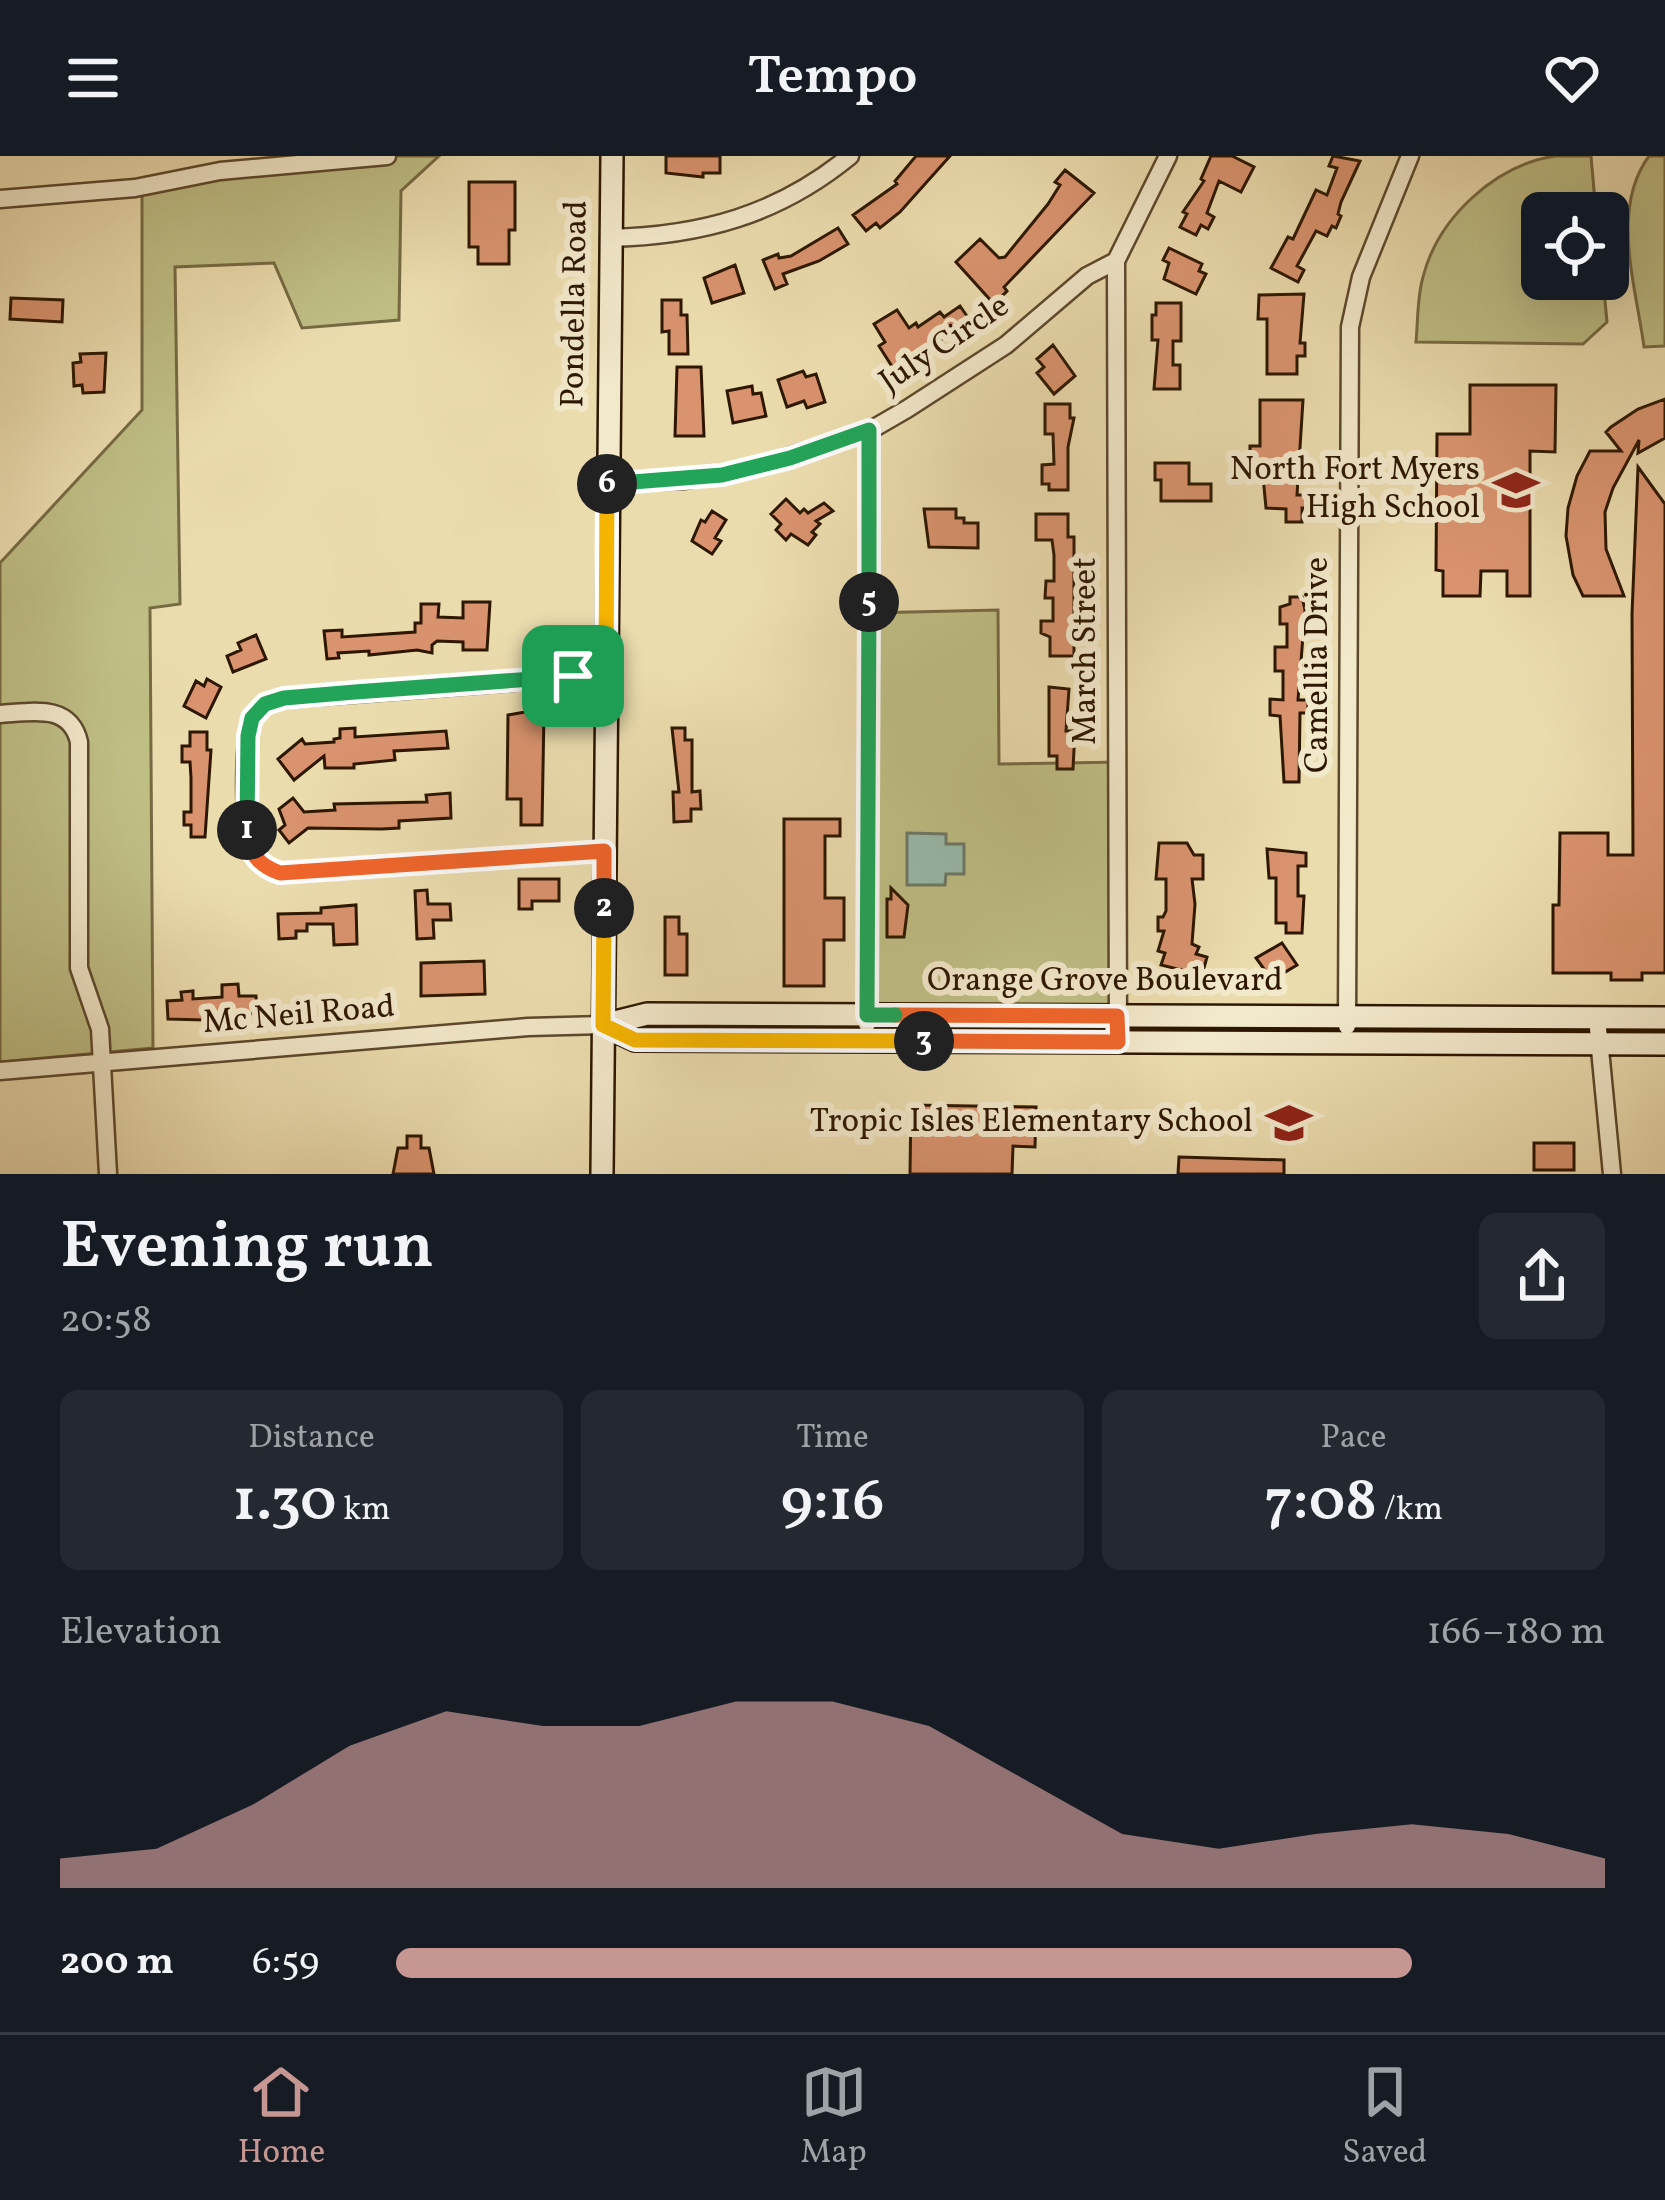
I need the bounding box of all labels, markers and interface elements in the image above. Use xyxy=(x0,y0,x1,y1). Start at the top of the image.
text: Tempo xyxy=(748,41,917,116)
icon: menu xyxy=(60,45,126,111)
icon: heart xyxy=(1539,45,1605,111)
map controls xyxy=(1521,192,1629,300)
button: locate xyxy=(1521,192,1629,300)
street label: Pondella Road xyxy=(551,200,601,408)
street label: July Circle xyxy=(871,285,1019,405)
place label: North Fort Myers High School xyxy=(1230,448,1480,532)
pin: 6 xyxy=(577,454,637,514)
text: 6 xyxy=(598,461,616,507)
school or university icon: North Fort Myers High School xyxy=(1491,465,1541,515)
street label: March Street xyxy=(1064,557,1110,745)
street label: Camellia Drive xyxy=(1296,557,1342,773)
pin: 5 xyxy=(839,572,899,632)
text: 5 xyxy=(861,579,877,625)
pin xyxy=(522,625,624,727)
icon: arrive xyxy=(540,643,606,709)
pin: 1 xyxy=(217,800,277,860)
text: 1 xyxy=(240,807,254,853)
pin: 2 xyxy=(574,878,634,938)
text: 2 xyxy=(595,885,613,931)
street label: Orange Grove Boulevard xyxy=(927,959,1283,1005)
street label: Mc Neil Road xyxy=(201,985,397,1047)
pin: 3 xyxy=(894,1011,954,1071)
text: 3 xyxy=(916,1018,932,1064)
school or university icon: Tropic Isles Elementary School xyxy=(1264,1098,1314,1148)
place label: Tropic Isles Elementary School xyxy=(810,1100,1253,1146)
text: Evening run xyxy=(60,1203,434,1295)
button: share xyxy=(1479,1213,1605,1339)
text: 20:58 xyxy=(60,1294,152,1348)
text: Distance xyxy=(248,1416,375,1462)
text: Time xyxy=(796,1416,869,1462)
text: Pace xyxy=(1321,1416,1387,1462)
text: 1.30 xyxy=(232,1462,337,1545)
text: 9:16 xyxy=(781,1462,884,1545)
text: 7:08 xyxy=(1264,1462,1377,1545)
text: km xyxy=(337,1488,391,1534)
text: /km xyxy=(1377,1488,1443,1534)
text: Elevation xyxy=(60,1606,222,1660)
text: 166–180 m xyxy=(1426,1606,1605,1660)
text: 200 m xyxy=(60,1936,174,1990)
text: 6:59 xyxy=(252,1936,319,1990)
tab: Home xyxy=(238,2059,325,2177)
tab: Map xyxy=(801,2059,867,2177)
tab: Saved xyxy=(1342,2059,1427,2177)

